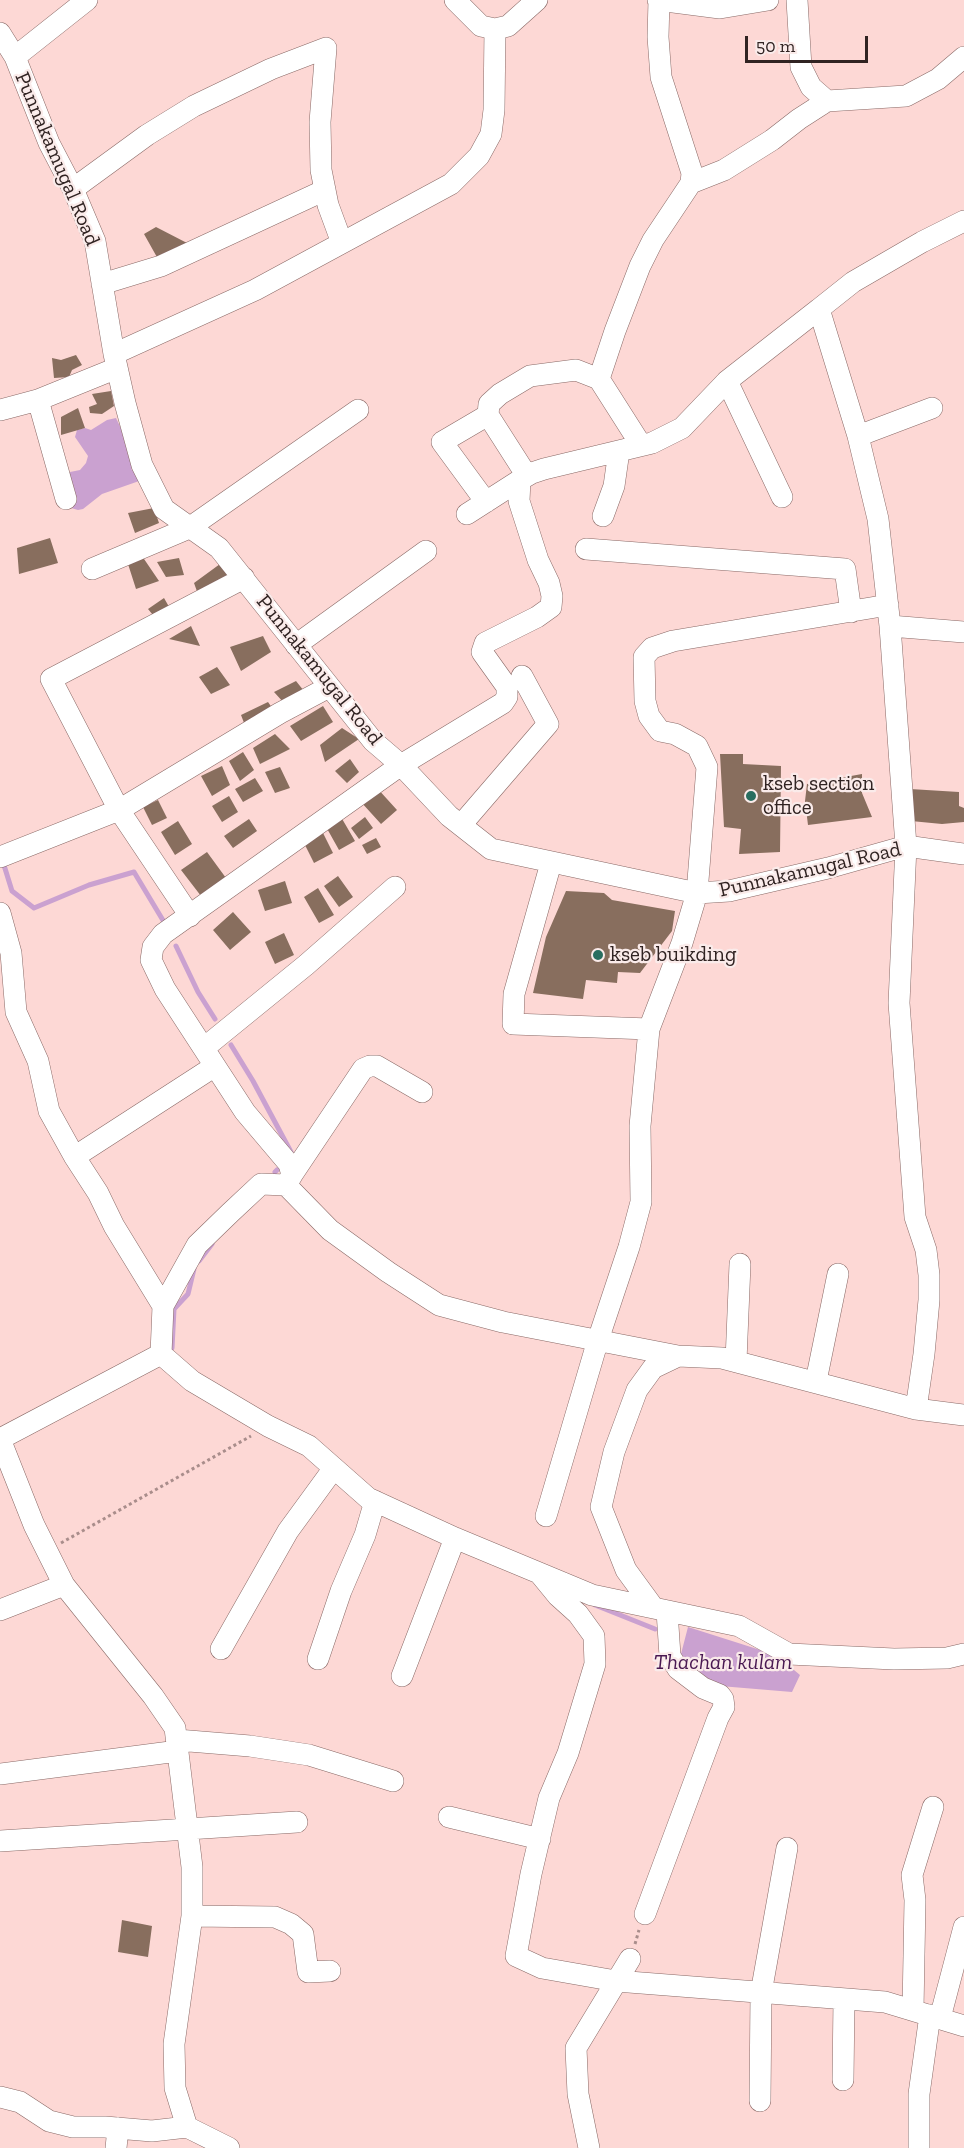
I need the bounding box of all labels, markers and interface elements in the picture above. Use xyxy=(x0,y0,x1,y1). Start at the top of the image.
scale bar xyxy=(748,24,871,62)
text: 50 m xyxy=(756,35,795,57)
street label: Punnakamugal Road xyxy=(9,68,105,250)
street label: Punnakamugal Road xyxy=(251,590,387,750)
place label: kseb section office xyxy=(763,771,874,821)
marker: kseb section office xyxy=(744,789,758,803)
street label: Punnakamugal Road xyxy=(716,837,904,903)
place label: kseb buikding xyxy=(610,942,736,968)
marker: kseb buikding xyxy=(591,948,605,962)
water label: Thachan kulam xyxy=(654,1650,792,1676)

